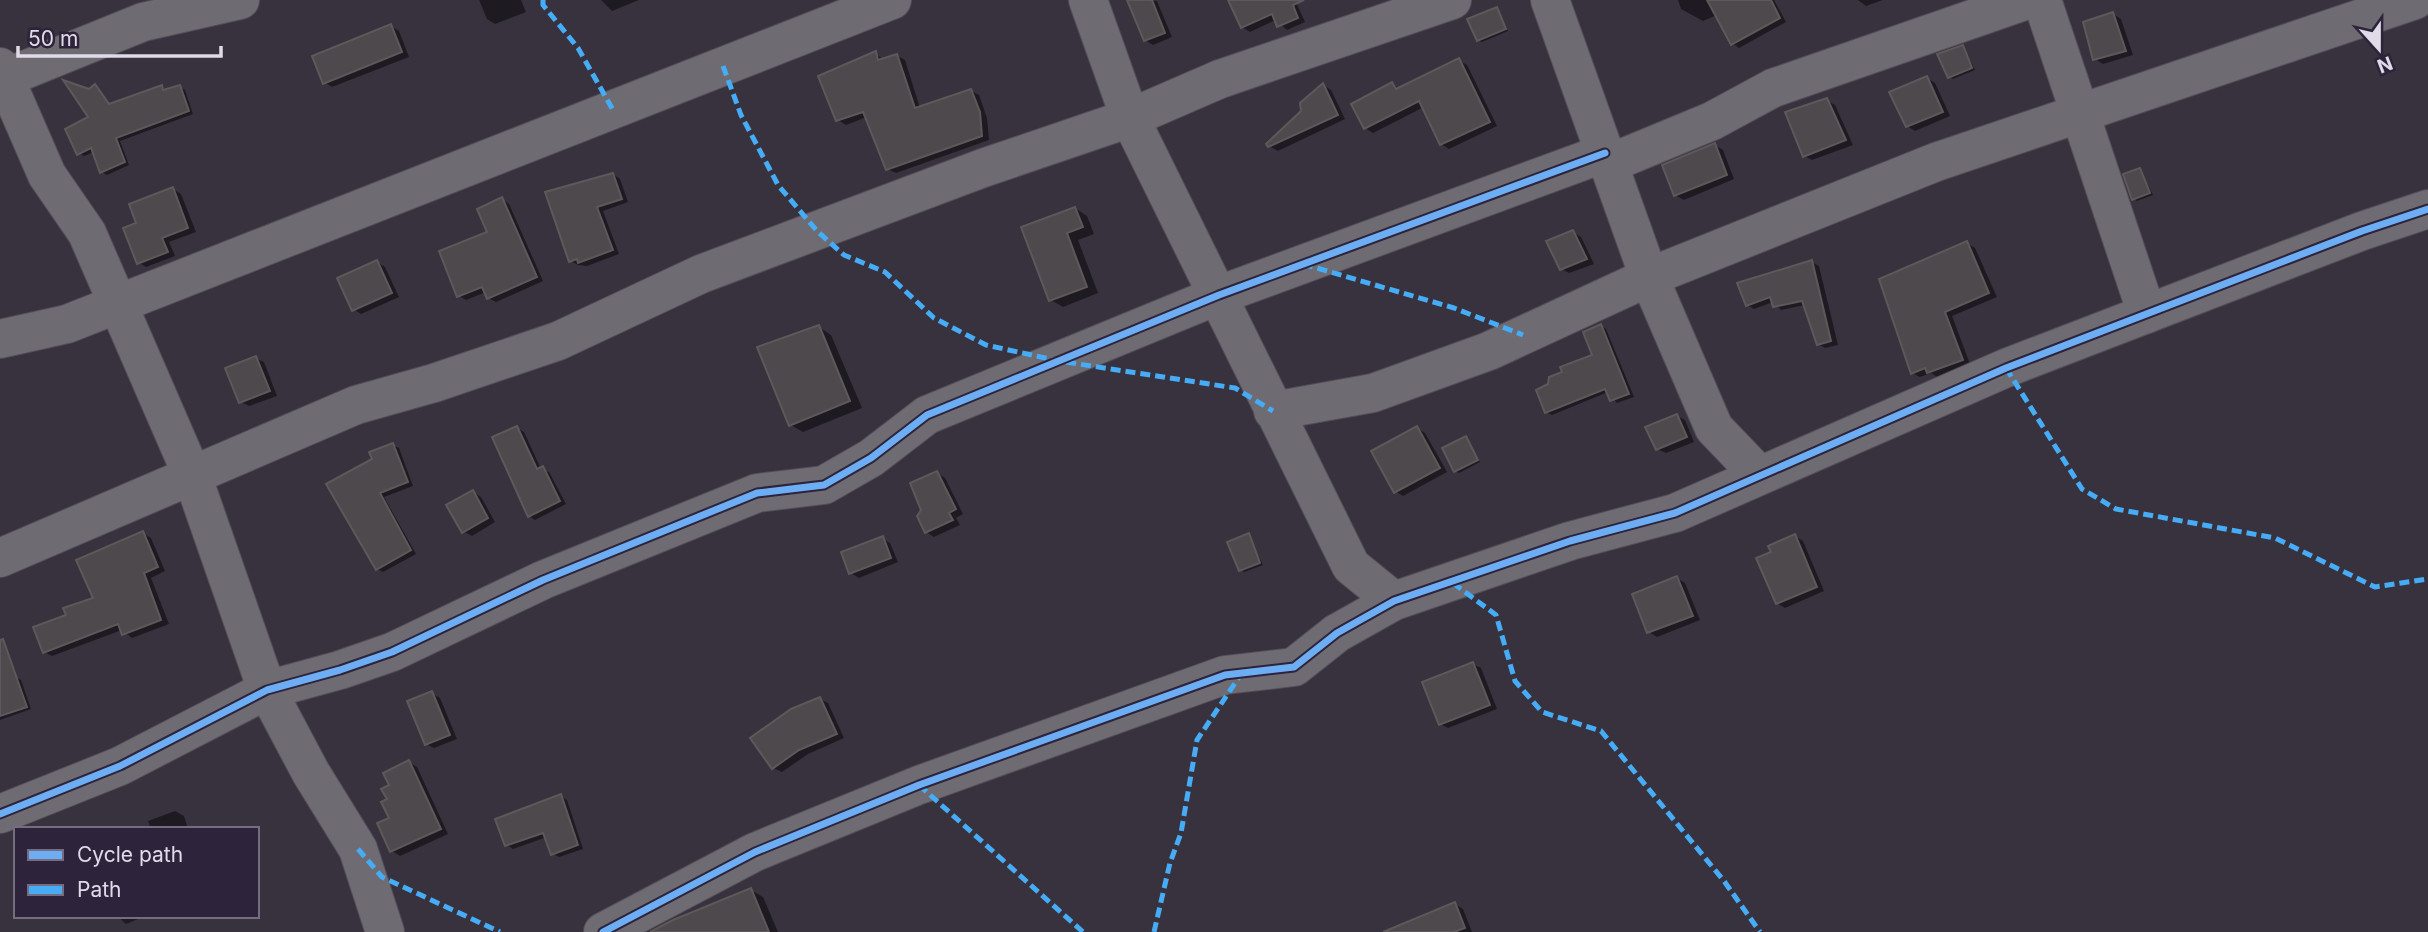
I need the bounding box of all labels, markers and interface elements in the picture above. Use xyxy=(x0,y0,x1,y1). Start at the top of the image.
scale bar xyxy=(18,14,220,58)
north arrow xyxy=(2344,14,2414,84)
text: 50 m xyxy=(28,26,78,51)
text: N xyxy=(2374,51,2396,78)
legend xyxy=(14,827,259,918)
text: Cycle path xyxy=(77,842,183,867)
text: Path xyxy=(77,877,122,902)

